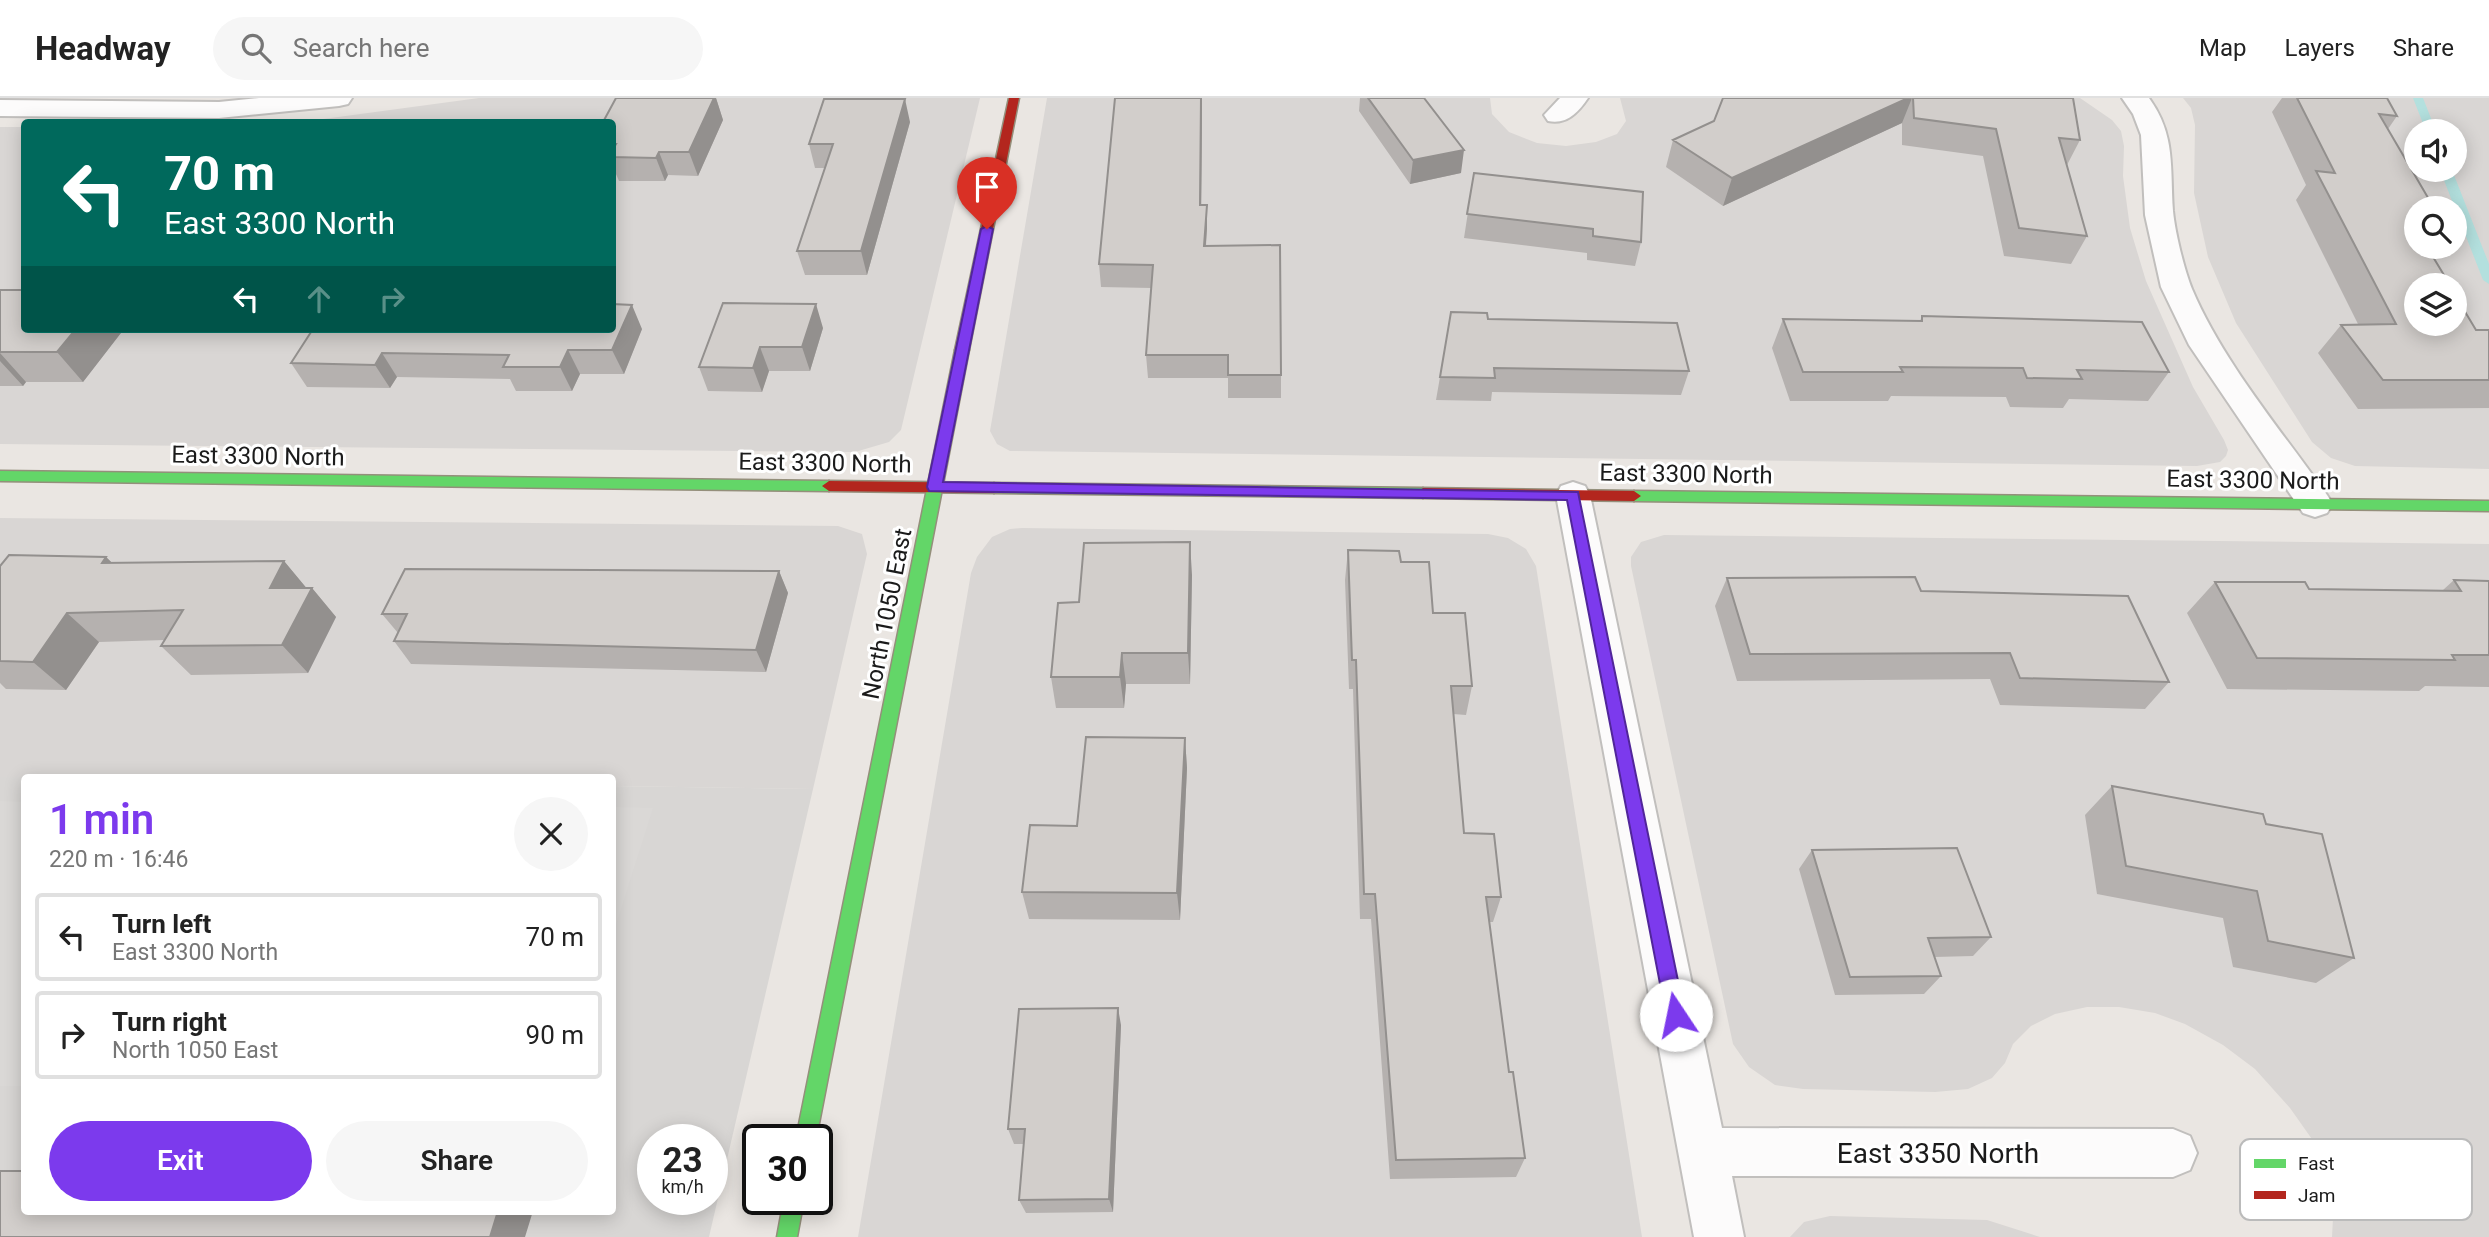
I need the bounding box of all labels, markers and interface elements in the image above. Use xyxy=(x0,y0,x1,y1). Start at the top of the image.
search box xyxy=(213,17,703,80)
text: Headway xyxy=(35,29,171,68)
icon: search xyxy=(237,29,275,67)
text: Search here xyxy=(293,33,429,63)
text: Map xyxy=(2199,34,2247,62)
text: Layers xyxy=(2285,34,2355,62)
text: Share xyxy=(2393,34,2454,62)
map controls xyxy=(2404,119,2467,336)
button: sound xyxy=(2404,119,2467,182)
text: 70 m xyxy=(164,145,275,202)
icon: left xyxy=(49,147,140,238)
pin xyxy=(957,157,1017,229)
icon: arrive xyxy=(968,168,1006,206)
button: search xyxy=(2404,196,2467,259)
text: East 3300 North xyxy=(164,204,395,242)
button: layers xyxy=(2404,273,2467,336)
icon: left xyxy=(227,280,265,318)
icon: ahead xyxy=(300,280,338,318)
icon: right xyxy=(373,280,411,318)
street label: East 3300 North xyxy=(171,440,345,472)
street label: East 3300 North xyxy=(738,447,912,479)
street label: East 3300 North xyxy=(1599,458,1773,490)
street label: East 3300 North xyxy=(2166,464,2340,496)
street label: North 1050 East xyxy=(857,526,917,702)
text: 1 min xyxy=(49,795,154,844)
button: close xyxy=(514,797,588,871)
text: 220 m · 16:46 xyxy=(49,846,188,873)
text: Turn left xyxy=(112,909,211,939)
icon: left xyxy=(53,918,91,956)
text: 70 m xyxy=(526,922,584,952)
text: East 3300 North xyxy=(112,939,278,966)
position arrow xyxy=(1639,978,1713,1052)
text: Turn right xyxy=(112,1007,227,1037)
icon: right xyxy=(53,1016,91,1054)
text: 90 m xyxy=(526,1020,584,1050)
text: North 1050 East xyxy=(112,1037,278,1064)
button: Exit xyxy=(49,1121,312,1201)
button: Share xyxy=(326,1121,588,1201)
speed limit sign: 30 xyxy=(742,1124,833,1215)
street label: East 3350 North xyxy=(1837,1137,2039,1170)
legend xyxy=(2240,1139,2472,1220)
text: 23 xyxy=(662,1140,703,1181)
text: Fast xyxy=(2298,1152,2335,1175)
text: km/h xyxy=(661,1176,704,1197)
text: Jam xyxy=(2298,1184,2335,1207)

